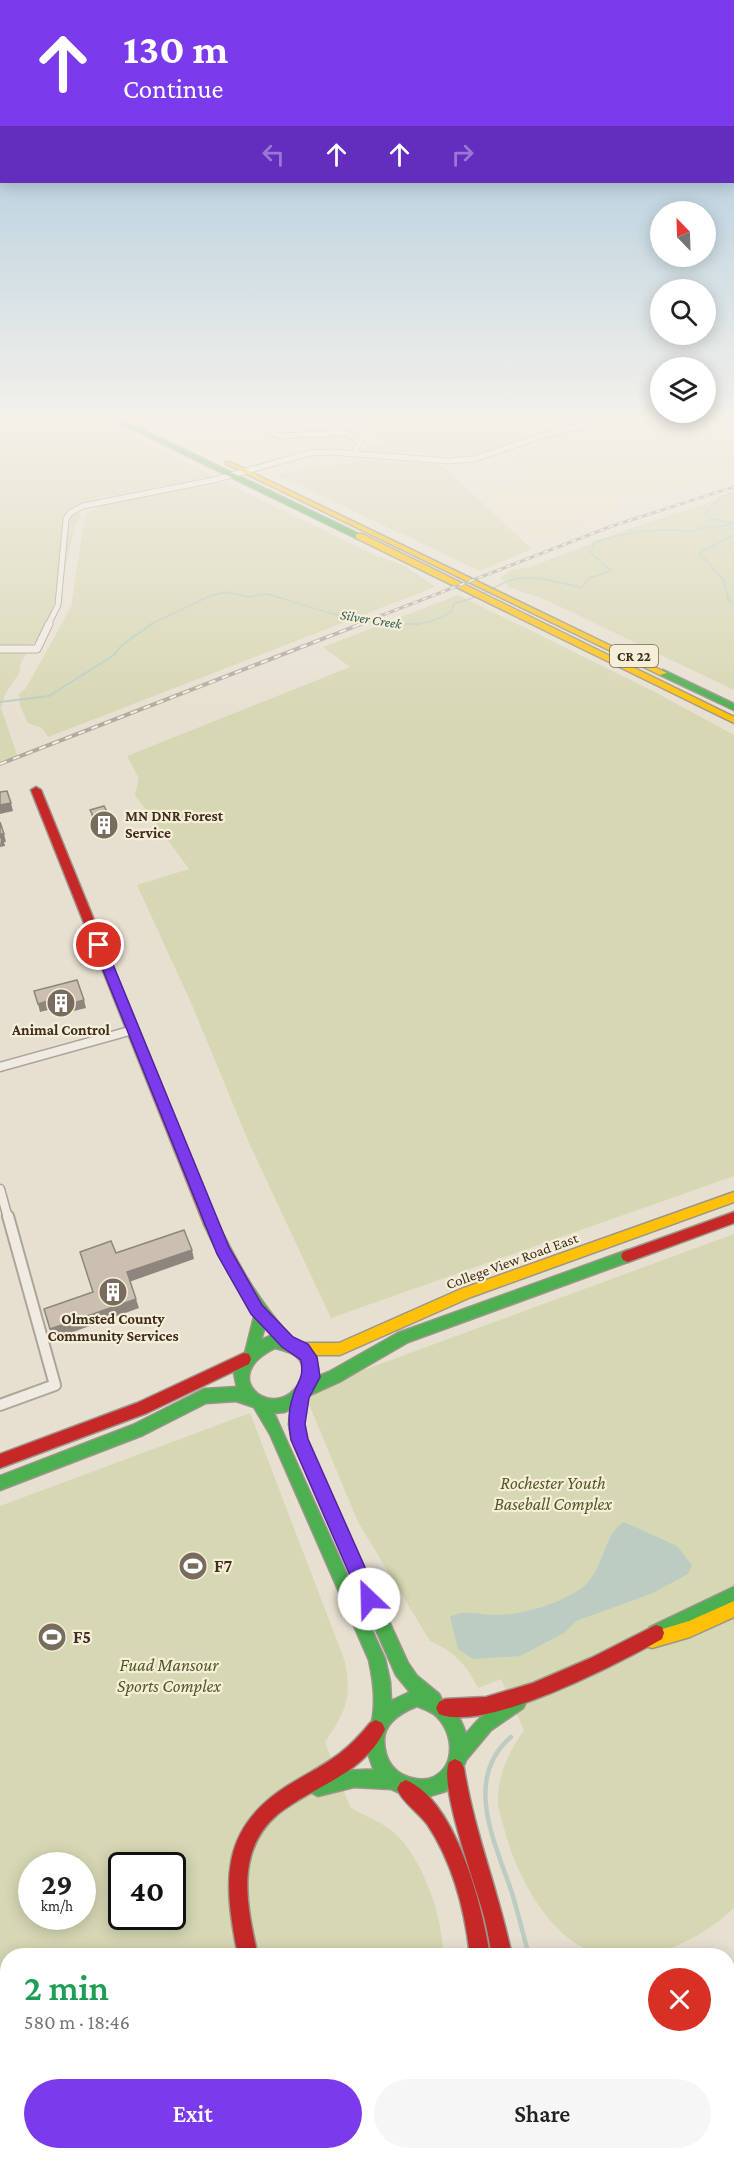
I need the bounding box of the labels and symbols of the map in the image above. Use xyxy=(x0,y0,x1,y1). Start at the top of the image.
north arrow xyxy=(650,201,716,267)
water label: Silver Creek xyxy=(339,606,404,632)
road number: CR 22 xyxy=(610,645,658,667)
place label: MN DNR Forest Service xyxy=(125,808,224,841)
building icon: MN DNR Forest Service xyxy=(88,809,120,841)
pin xyxy=(73,919,124,970)
building icon: Animal Control xyxy=(45,987,77,1019)
place label: Animal Control xyxy=(11,1022,111,1038)
street label: College View Road East xyxy=(444,1229,581,1293)
building icon: Olmsted County Community Services xyxy=(97,1276,129,1308)
place label: Olmsted County Community Services xyxy=(47,1311,179,1344)
park label: Rochester Youth Baseball Complex xyxy=(494,1473,612,1514)
sports icon: F7 xyxy=(177,1550,209,1582)
place label: F7 xyxy=(214,1556,232,1576)
position arrow xyxy=(337,1567,401,1631)
sports icon: F5 xyxy=(36,1621,68,1653)
place label: F5 xyxy=(73,1627,91,1647)
park label: Fuad Mansour Sports Complex xyxy=(117,1655,221,1696)
speed limit sign: 40 xyxy=(108,1852,186,1930)

